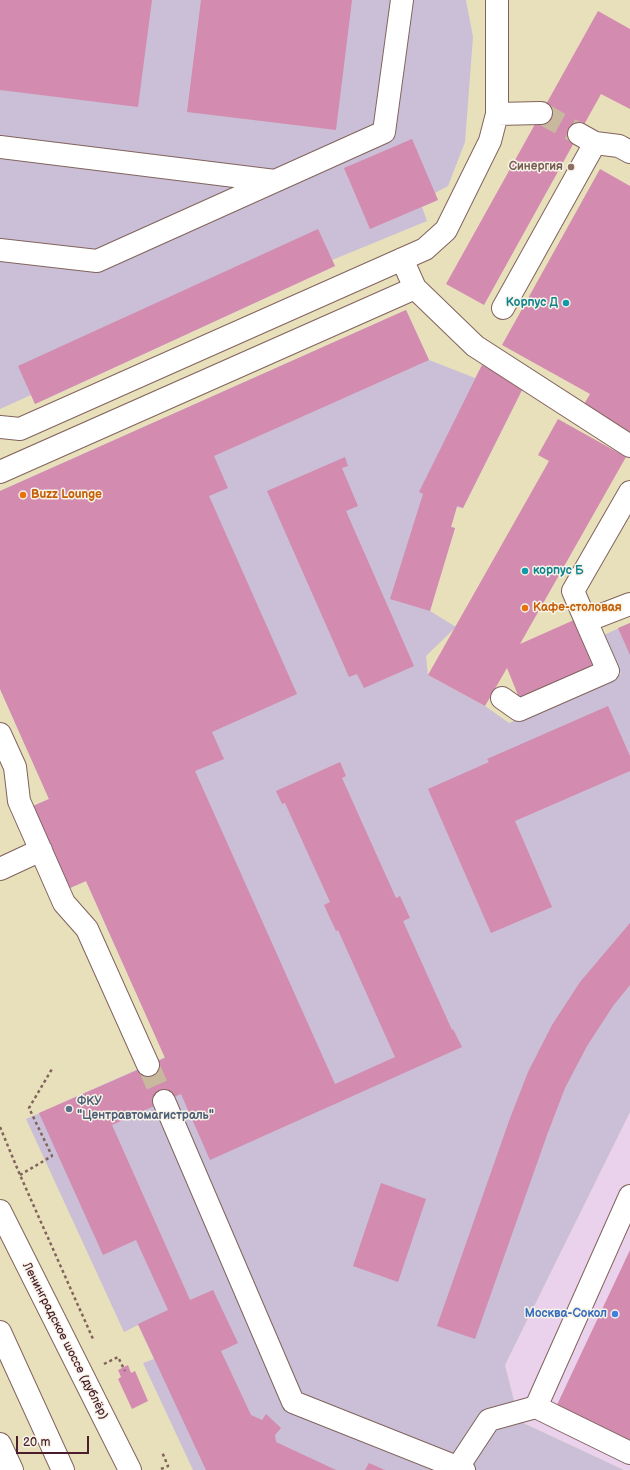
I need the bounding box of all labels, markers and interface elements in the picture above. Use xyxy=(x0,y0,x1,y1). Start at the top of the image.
place label: Синергия xyxy=(509,160,563,174)
marker: Синергия xyxy=(566,162,576,172)
place label: Корпус Д xyxy=(506,296,558,310)
marker: Корпус Д xyxy=(561,298,571,308)
place label: Buzz Lounge xyxy=(31,488,102,502)
marker: Buzz Lounge xyxy=(18,490,28,500)
place label: корпус Б xyxy=(533,564,584,578)
marker: корпус Б xyxy=(520,566,530,576)
place label: Кафе-столовая xyxy=(533,601,622,615)
marker: Кафе-столовая xyxy=(520,603,530,613)
place label: ФКУ "Центравтомагистраль" xyxy=(77,1095,214,1123)
marker: ФКУ "Центравтомагистраль" xyxy=(64,1104,74,1114)
street label: Ленинградское шоссе (дублёр) xyxy=(19,1260,111,1422)
place label: Москва-Сокол xyxy=(525,1307,607,1321)
marker: Москва-Сокол xyxy=(610,1309,620,1319)
scale bar xyxy=(18,1428,91,1454)
text: 20 m xyxy=(23,1435,50,1450)

